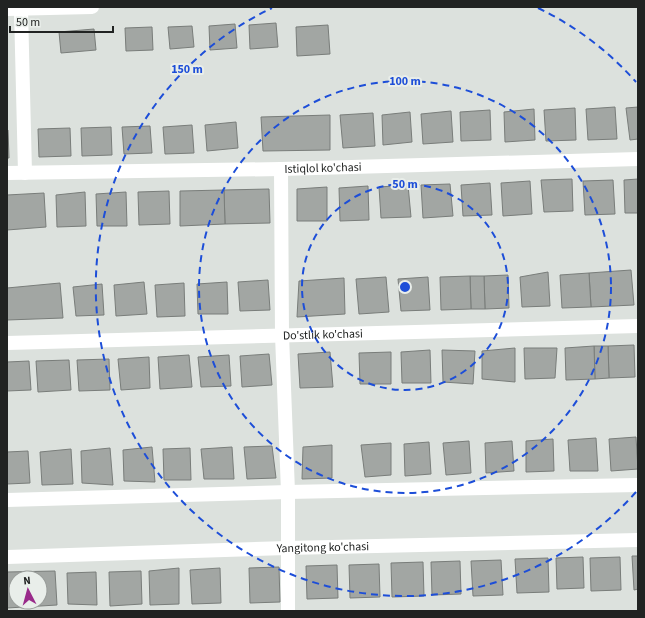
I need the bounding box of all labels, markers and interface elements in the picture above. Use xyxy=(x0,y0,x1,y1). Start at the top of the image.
scale bar xyxy=(10,8,113,34)
text: 50 m xyxy=(16,14,40,31)
text: 150 m xyxy=(171,61,203,78)
text: 100 m xyxy=(389,73,421,90)
street label: Istiqlol ko'chasi xyxy=(284,158,362,177)
text: 50 m xyxy=(392,176,418,193)
centre of rings xyxy=(398,280,412,294)
street label: Do'stlik ko'chasi xyxy=(283,325,363,344)
street label: Yangitong ko'chasi xyxy=(275,538,369,557)
north arrow xyxy=(8,570,48,610)
text: N xyxy=(23,573,31,588)

